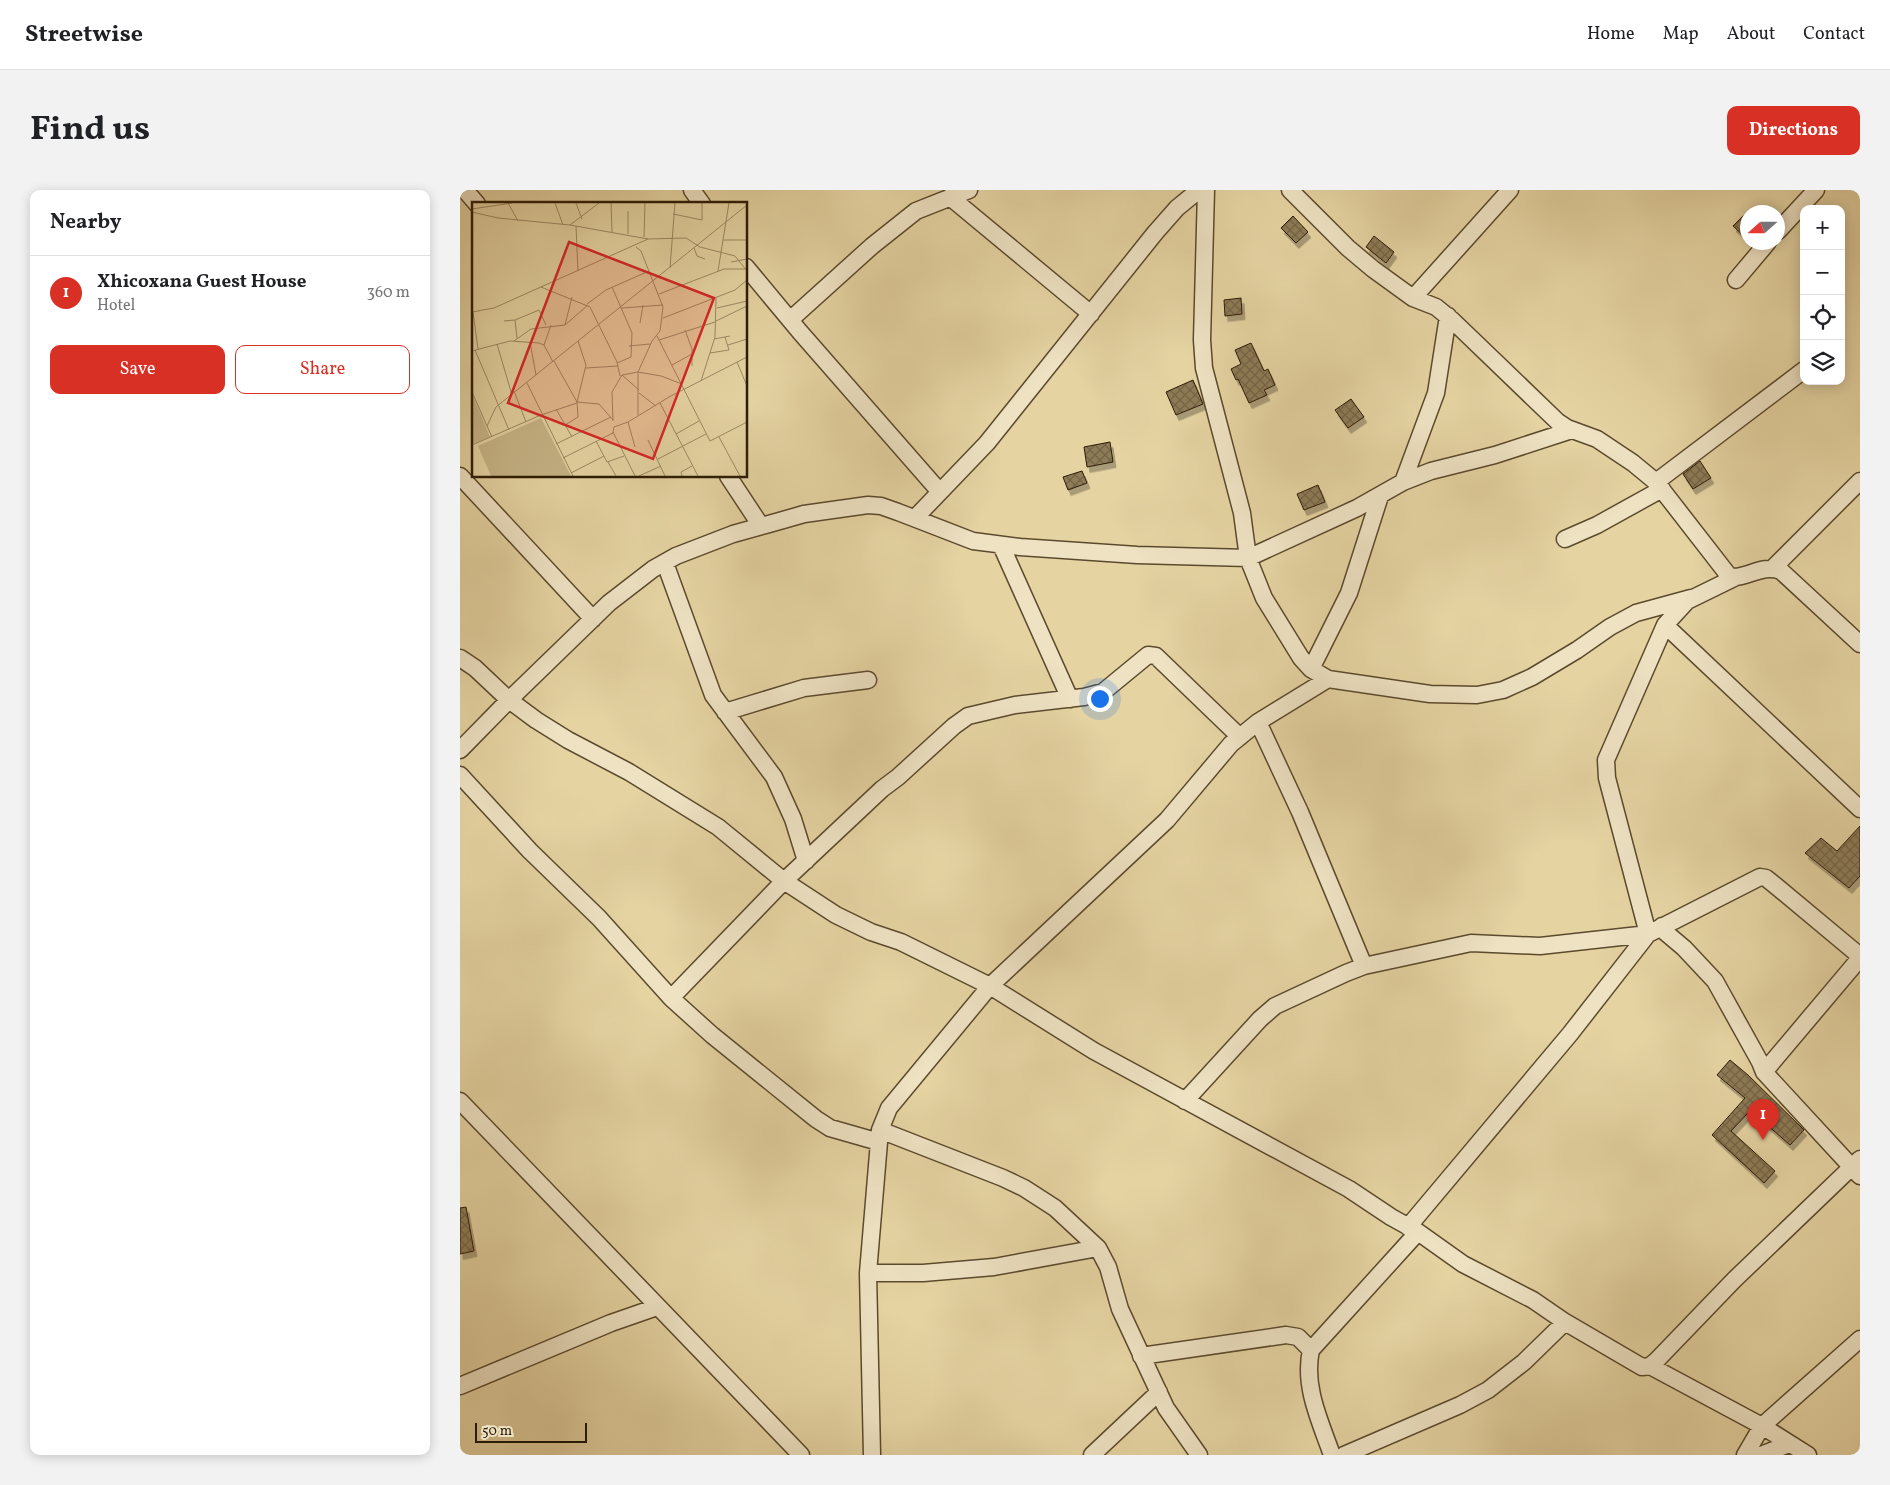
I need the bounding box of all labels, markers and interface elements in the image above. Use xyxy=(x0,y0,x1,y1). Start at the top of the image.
text: Streetwise xyxy=(25,18,143,52)
text: Home xyxy=(1587,22,1635,47)
text: Map xyxy=(1663,22,1699,47)
text: About xyxy=(1727,22,1775,47)
text: Contact xyxy=(1803,22,1865,47)
text: Find us xyxy=(30,106,150,154)
button: Directions xyxy=(1727,106,1860,155)
inset map xyxy=(472,202,748,478)
north arrow xyxy=(1740,205,1785,250)
map controls xyxy=(1800,205,1845,385)
button: + xyxy=(1800,205,1845,250)
text: Nearby xyxy=(50,208,121,237)
button: − xyxy=(1800,250,1845,295)
text: Xhicoxana Guest House xyxy=(97,269,306,295)
text: 1 xyxy=(63,282,69,304)
text: 360 m xyxy=(367,282,410,304)
text: Hotel xyxy=(97,295,135,317)
button: locate xyxy=(1800,295,1845,340)
button: layers xyxy=(1800,340,1845,385)
button: Save xyxy=(50,345,225,394)
button: Share xyxy=(235,345,410,394)
your location xyxy=(1087,686,1113,712)
pin: 1 xyxy=(1747,1099,1779,1140)
scale bar xyxy=(475,1420,588,1443)
text: 50 m xyxy=(482,1422,512,1441)

